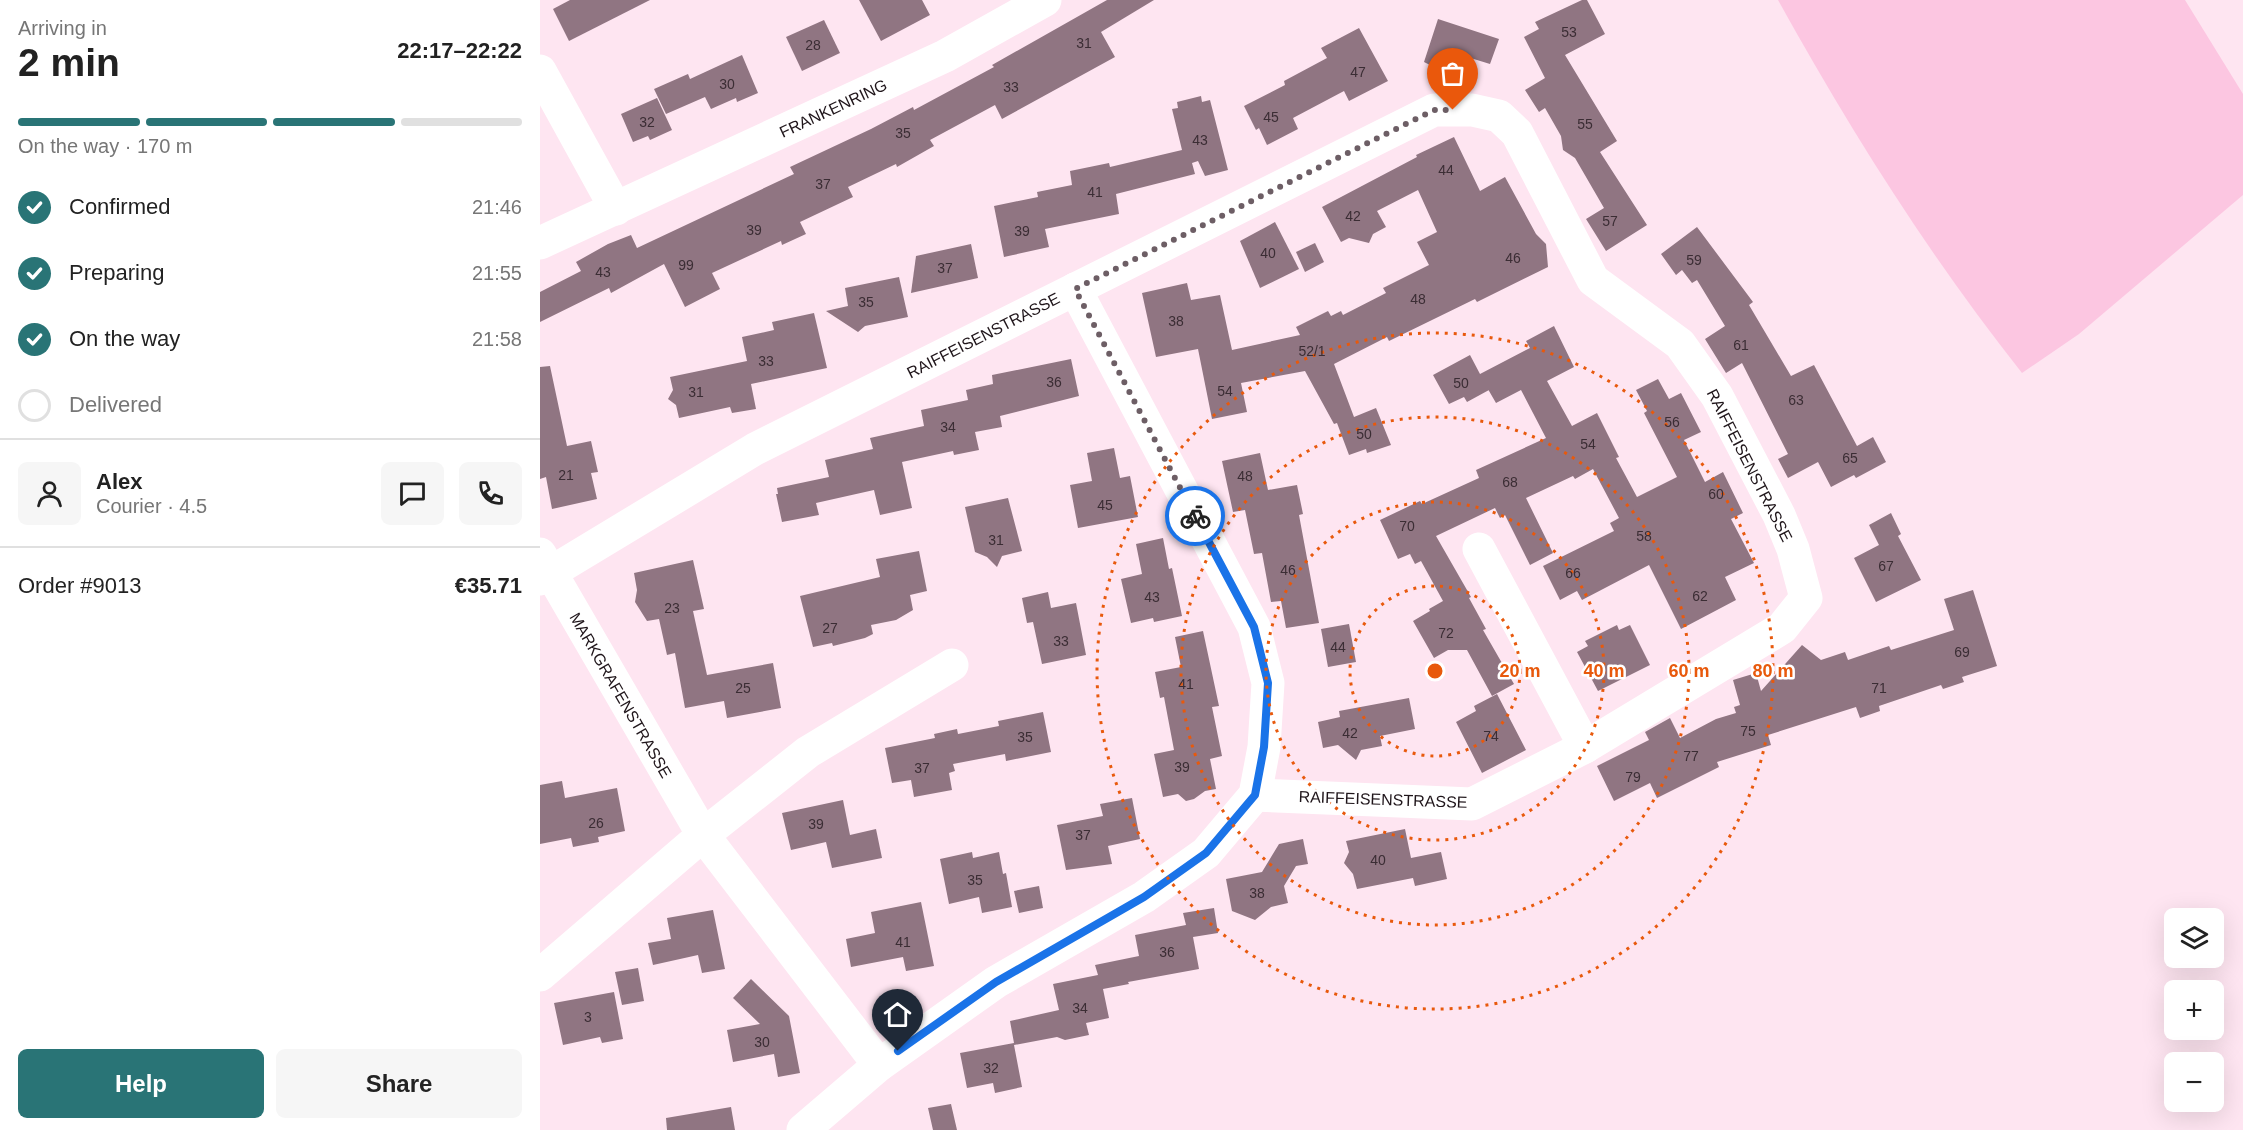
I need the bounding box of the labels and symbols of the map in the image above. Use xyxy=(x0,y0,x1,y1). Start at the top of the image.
house number: 53 xyxy=(1561,24,1577,40)
house number: 31 xyxy=(1076,35,1092,51)
house number: 28 xyxy=(805,37,821,53)
pin xyxy=(1427,48,1478,110)
house number: 47 xyxy=(1350,64,1366,80)
house number: 30 xyxy=(719,76,735,92)
street label: FRANKENRING xyxy=(777,76,890,141)
house number: 33 xyxy=(1003,79,1019,95)
house number: 45 xyxy=(1263,109,1279,125)
house number: 32 xyxy=(639,114,655,130)
house number: 55 xyxy=(1577,116,1593,132)
house number: 35 xyxy=(895,125,911,141)
house number: 43 xyxy=(1192,132,1208,148)
house number: 44 xyxy=(1438,162,1454,178)
house number: 37 xyxy=(815,176,831,192)
house number: 41 xyxy=(1087,184,1103,200)
house number: 42 xyxy=(1345,208,1361,224)
house number: 57 xyxy=(1602,213,1618,229)
house number: 39 xyxy=(746,222,762,238)
house number: 39 xyxy=(1014,223,1030,239)
house number: 40 xyxy=(1260,245,1276,261)
house number: 46 xyxy=(1505,250,1521,266)
house number: 59 xyxy=(1686,252,1702,268)
house number: 99 xyxy=(678,257,694,273)
house number: 37 xyxy=(937,260,953,276)
house number: 43 xyxy=(595,264,611,280)
street label: RAIFFEISENSTRASSE xyxy=(904,290,1062,381)
house number: 48 xyxy=(1410,291,1426,307)
house number: 35 xyxy=(858,294,874,310)
house number: 38 xyxy=(1168,313,1184,329)
house number: 61 xyxy=(1733,337,1749,353)
house number: 52/1 xyxy=(1298,343,1326,359)
house number: 33 xyxy=(758,353,774,369)
house number: 36 xyxy=(1046,374,1062,390)
house number: 50 xyxy=(1453,375,1469,391)
house number: 54 xyxy=(1217,383,1233,399)
house number: 31 xyxy=(688,384,704,400)
street label: RAIFFEISENSTRASSE xyxy=(1704,386,1795,544)
house number: 63 xyxy=(1788,392,1804,408)
house number: 56 xyxy=(1664,414,1680,430)
house number: 34 xyxy=(940,419,956,435)
house number: 50 xyxy=(1356,426,1372,442)
house number: 54 xyxy=(1580,436,1596,452)
house number: 65 xyxy=(1842,450,1858,466)
house number: 21 xyxy=(558,467,574,483)
house number: 48 xyxy=(1237,468,1253,484)
house number: 68 xyxy=(1502,474,1518,490)
courier xyxy=(1165,486,1225,546)
house number: 60 xyxy=(1708,486,1724,502)
house number: 45 xyxy=(1097,497,1113,513)
house number: 70 xyxy=(1399,518,1415,534)
house number: 58 xyxy=(1636,528,1652,544)
house number: 31 xyxy=(988,532,1004,548)
house number: 67 xyxy=(1878,558,1894,574)
house number: 46 xyxy=(1280,562,1296,578)
house number: 66 xyxy=(1565,565,1581,581)
house number: 62 xyxy=(1692,588,1708,604)
house number: 43 xyxy=(1144,589,1160,605)
house number: 23 xyxy=(664,600,680,616)
street label: MARKGRAFENSTRASSE xyxy=(566,610,675,781)
house number: 27 xyxy=(822,620,838,636)
house number: 72 xyxy=(1438,625,1454,641)
house number: 33 xyxy=(1053,633,1069,649)
house number: 44 xyxy=(1330,639,1346,655)
house number: 69 xyxy=(1954,644,1970,660)
centre of rings xyxy=(1425,661,1445,681)
text: 20 m xyxy=(1499,661,1541,681)
text: 40 m xyxy=(1583,661,1625,681)
text: 60 m xyxy=(1668,661,1710,681)
text: 80 m xyxy=(1752,661,1794,681)
house number: 41 xyxy=(1178,676,1194,692)
house number: 25 xyxy=(735,680,751,696)
house number: 71 xyxy=(1871,680,1887,696)
house number: 75 xyxy=(1740,723,1756,739)
house number: 42 xyxy=(1342,725,1358,741)
house number: 74 xyxy=(1483,728,1499,744)
house number: 35 xyxy=(1017,729,1033,745)
house number: 77 xyxy=(1683,748,1699,764)
house number: 39 xyxy=(1174,759,1190,775)
house number: 37 xyxy=(914,760,930,776)
house number: 79 xyxy=(1625,769,1641,785)
street label: RAIFFEISENSTRASSE xyxy=(1298,788,1468,811)
house number: 26 xyxy=(588,815,604,831)
house number: 39 xyxy=(808,816,824,832)
house number: 37 xyxy=(1075,827,1091,843)
house number: 40 xyxy=(1370,852,1386,868)
house number: 35 xyxy=(967,872,983,888)
house number: 38 xyxy=(1249,885,1265,901)
house number: 41 xyxy=(895,934,911,950)
house number: 36 xyxy=(1159,944,1175,960)
pin xyxy=(872,989,923,1051)
house number: 34 xyxy=(1072,1000,1088,1016)
house number: 3 xyxy=(584,1009,592,1025)
house number: 30 xyxy=(754,1034,770,1050)
house number: 32 xyxy=(983,1060,999,1076)

